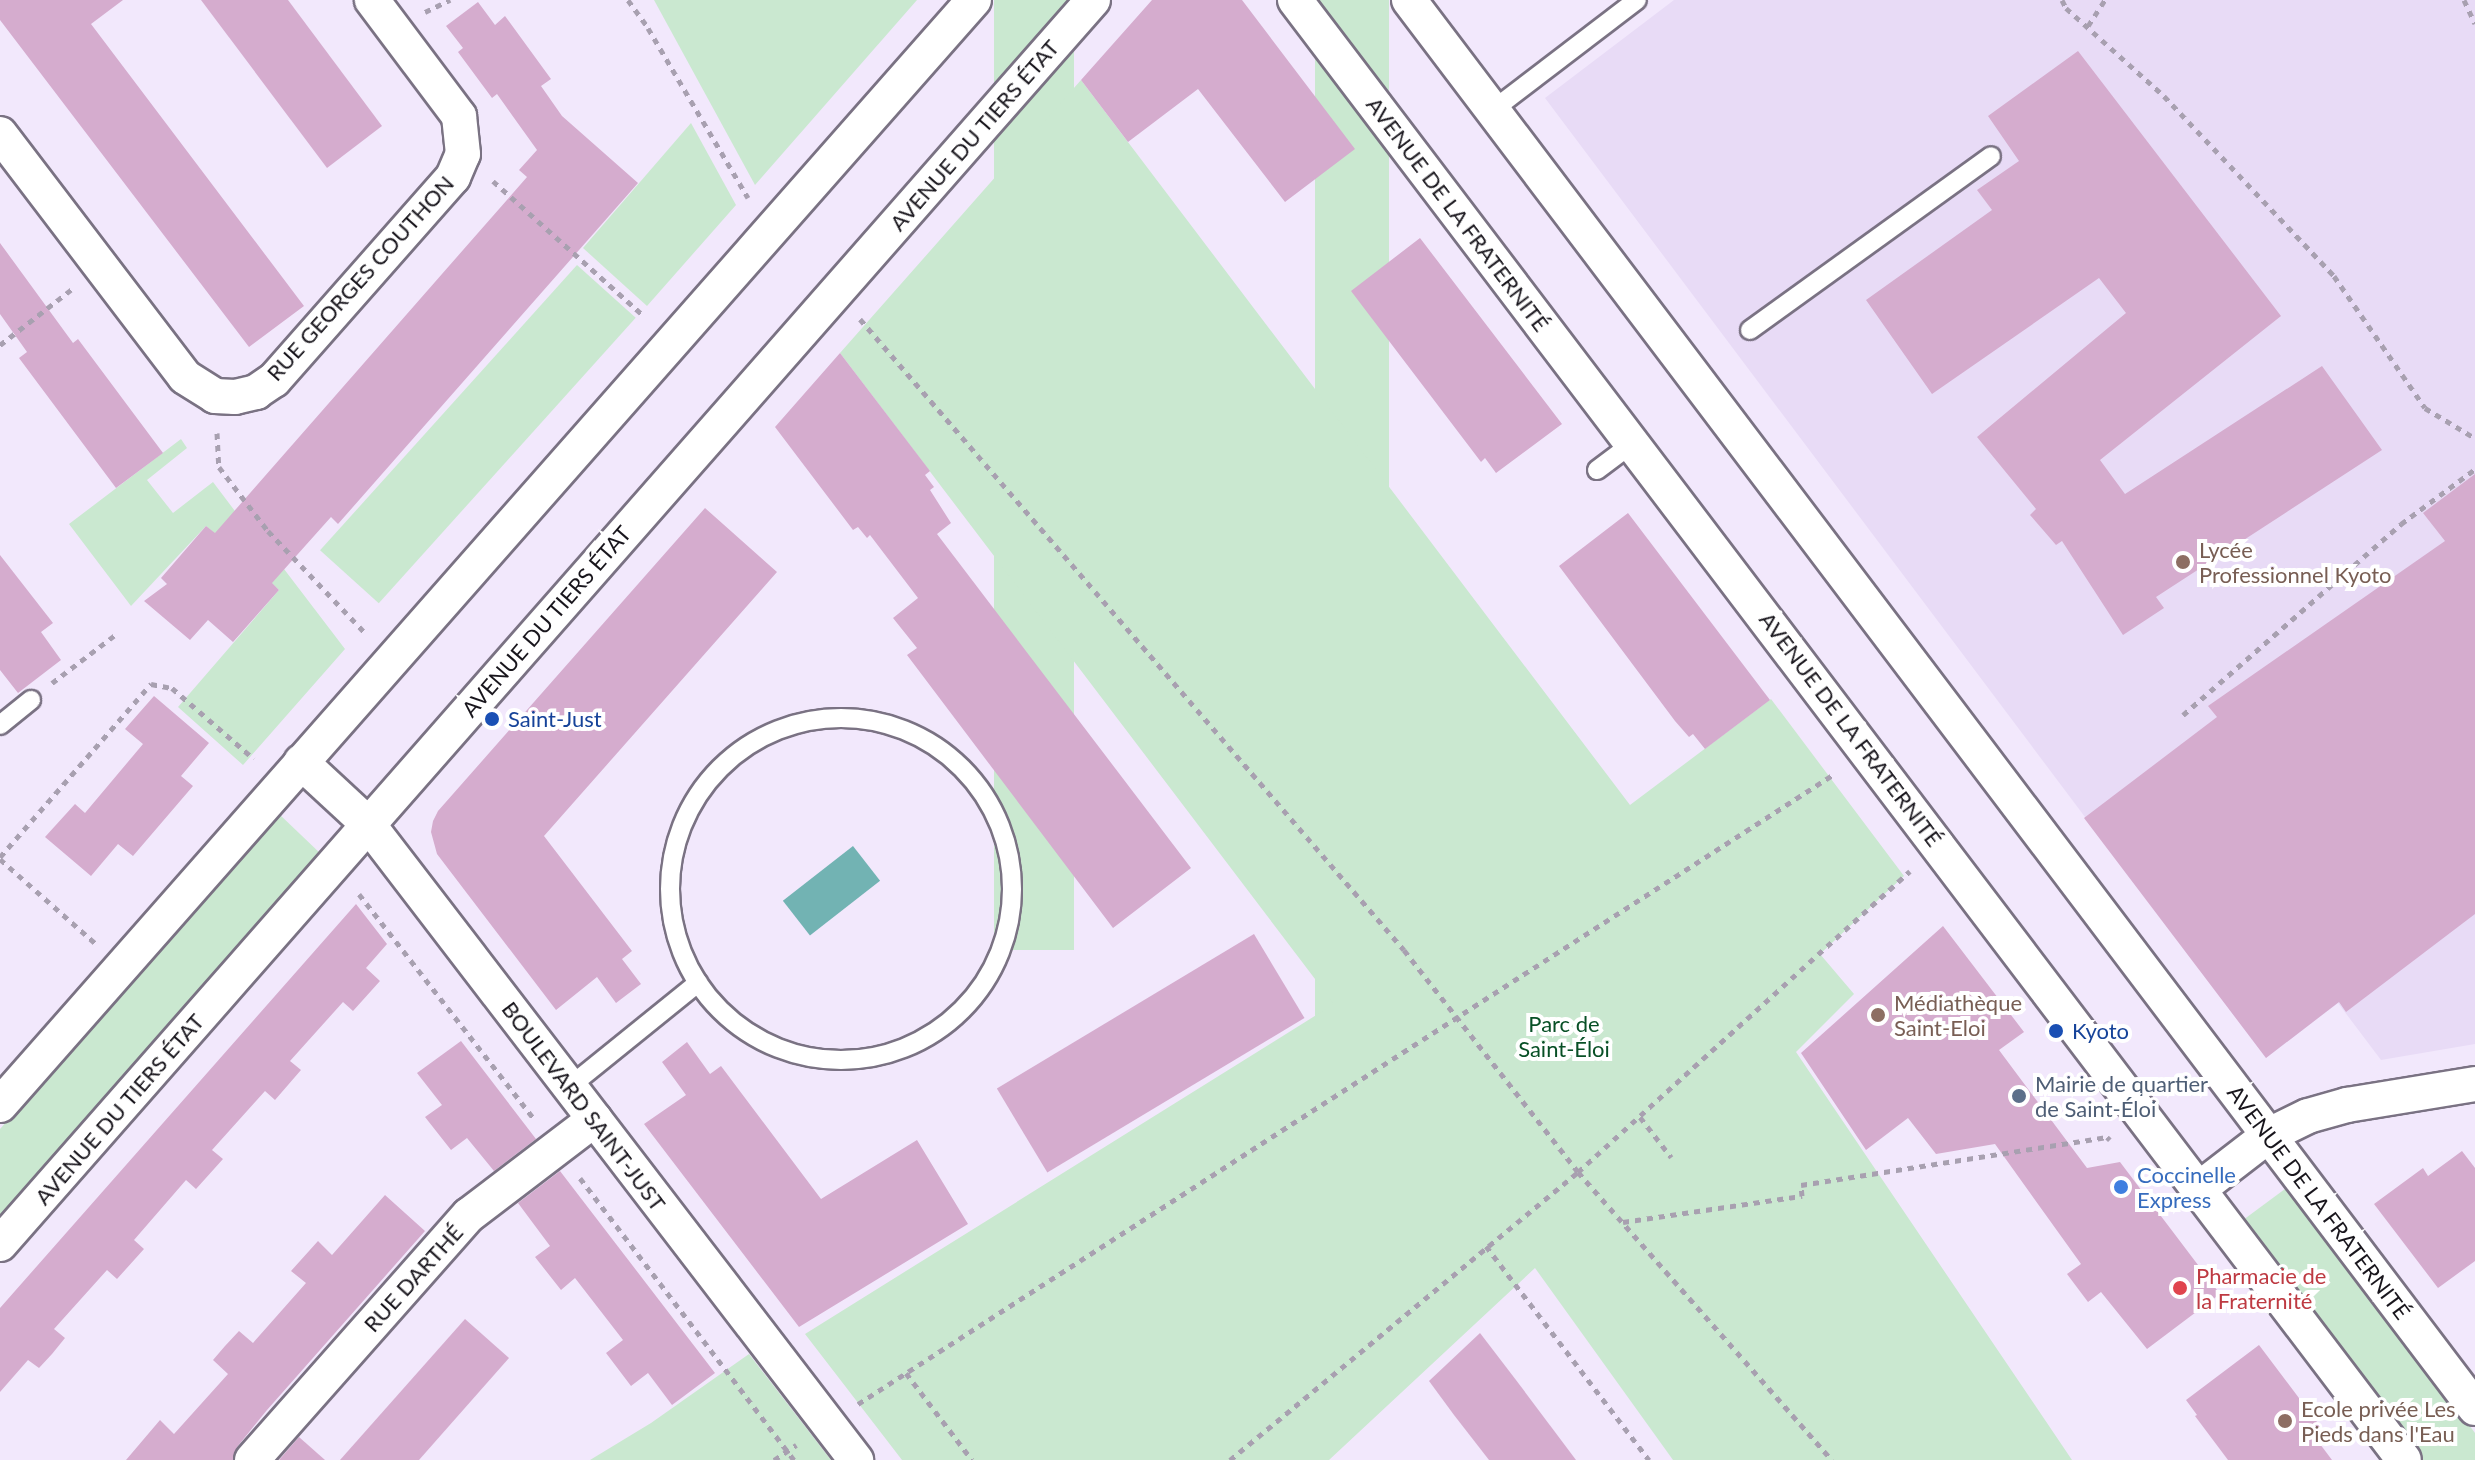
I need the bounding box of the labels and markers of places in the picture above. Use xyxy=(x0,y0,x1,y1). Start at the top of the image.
place label: Lycée Professionnel Kyoto xyxy=(2199,536,2392,588)
marker: Lycée Professionnel Kyoto xyxy=(2174,553,2192,571)
place label: Saint-Just xyxy=(508,706,602,732)
marker: Saint-Just xyxy=(483,710,501,728)
place label: Médiathèque Saint-Eloi xyxy=(1894,989,2022,1040)
marker: Médiathèque Saint-Eloi xyxy=(1869,1006,1887,1024)
place label: Kyoto xyxy=(2072,1018,2129,1044)
marker: Kyoto xyxy=(2047,1022,2065,1040)
place label: Mairie de quartier de Saint-Éloi xyxy=(2035,1070,2208,1122)
marker: Mairie de quartier de Saint-Éloi xyxy=(2010,1087,2028,1105)
place label: Coccinelle Express xyxy=(2137,1161,2236,1212)
marker: Coccinelle Express xyxy=(2112,1178,2130,1196)
place label: Pharmacie de la Fraternité xyxy=(2196,1262,2326,1314)
marker: Pharmacie de la Fraternité xyxy=(2171,1279,2189,1297)
place label: Ecole privée Les Pieds dans l'Eau xyxy=(2301,1395,2456,1446)
marker: Ecole privée Les Pieds dans l'Eau xyxy=(2276,1412,2294,1430)

